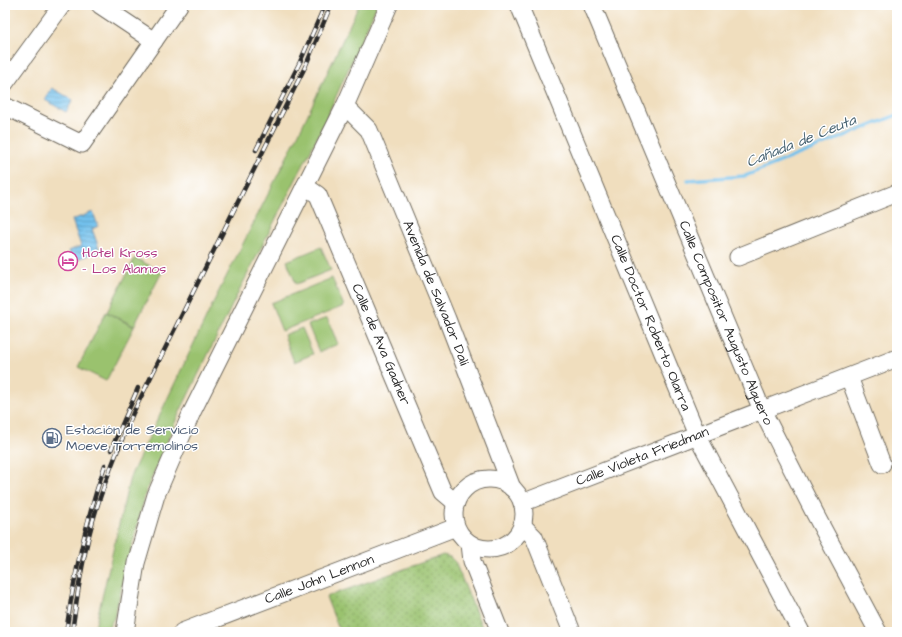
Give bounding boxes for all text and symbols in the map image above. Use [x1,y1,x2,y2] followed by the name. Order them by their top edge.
[743,109,860,173] water label: Cañada de Ceuta
[397,217,474,369] street label: Avenida de Salvador Dalí
[674,218,778,429] street label: Calle Compositor Augusto Alguero
[605,232,696,414] street label: Calle Doctor Roberto Olarra
[82,243,166,279] place label: Hotel Kross - Los Alamos
[57,250,79,272] hotel icon: Hotel Kross - Los Alamos
[346,281,416,409] street label: Calle de Ava Gadner
[66,420,199,456] place label: Estación de Servicio Moeve Torremolinos
[573,422,712,491] street label: Calle Violeta Friedman
[41,427,63,449] fuel station icon: Estación de Servicio Moeve Torremolinos
[262,549,377,609] street label: Calle John Lennon

